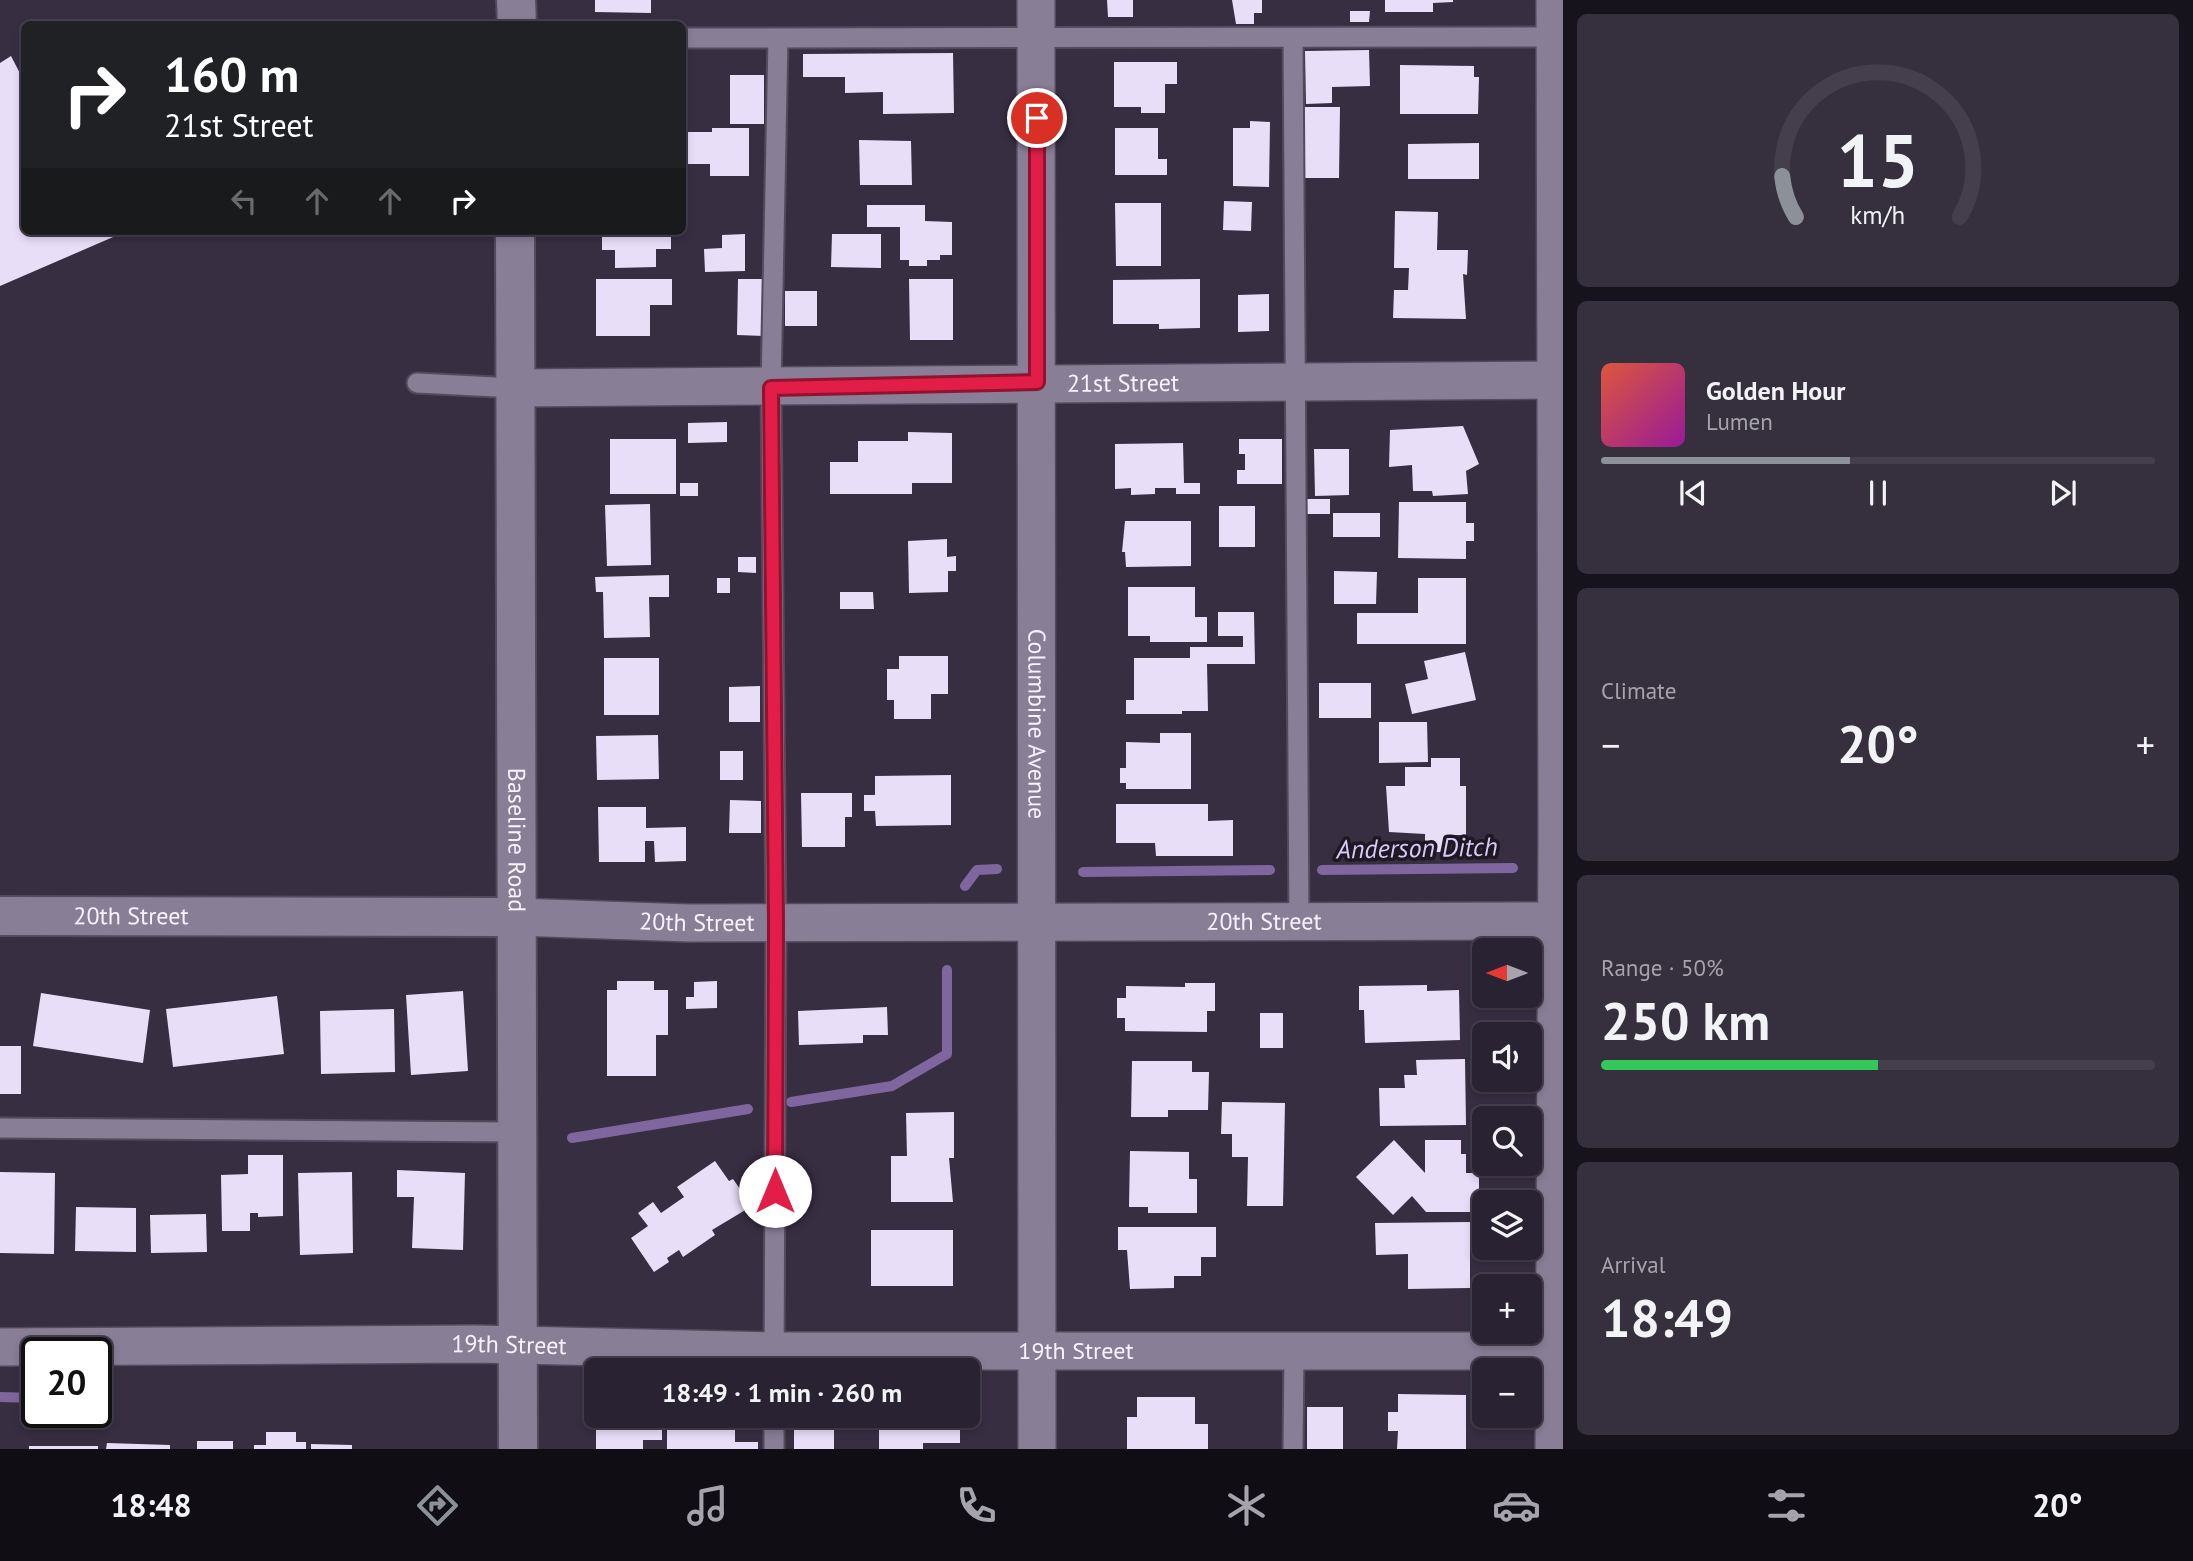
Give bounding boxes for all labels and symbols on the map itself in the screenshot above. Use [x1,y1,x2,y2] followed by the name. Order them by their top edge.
[1007,88,1067,148] pin
[1067,367,1179,399] street label: 21st Street
[1021,629,1053,819] street label: Columbine Avenue
[501,768,533,912] street label: Baseline Road
[1335,830,1498,865] water label: Anderson Ditch
[73,900,189,931] street label: 20th Street
[639,905,755,938] street label: 20th Street
[1206,906,1322,937] street label: 20th Street
[1472,938,1542,1008] north arrow
[738,1154,812,1228] position arrow
[451,1328,567,1361] street label: 19th Street
[1018,1335,1134,1366] street label: 19th Street
[21,1337,112,1428] speed limit sign: 20

